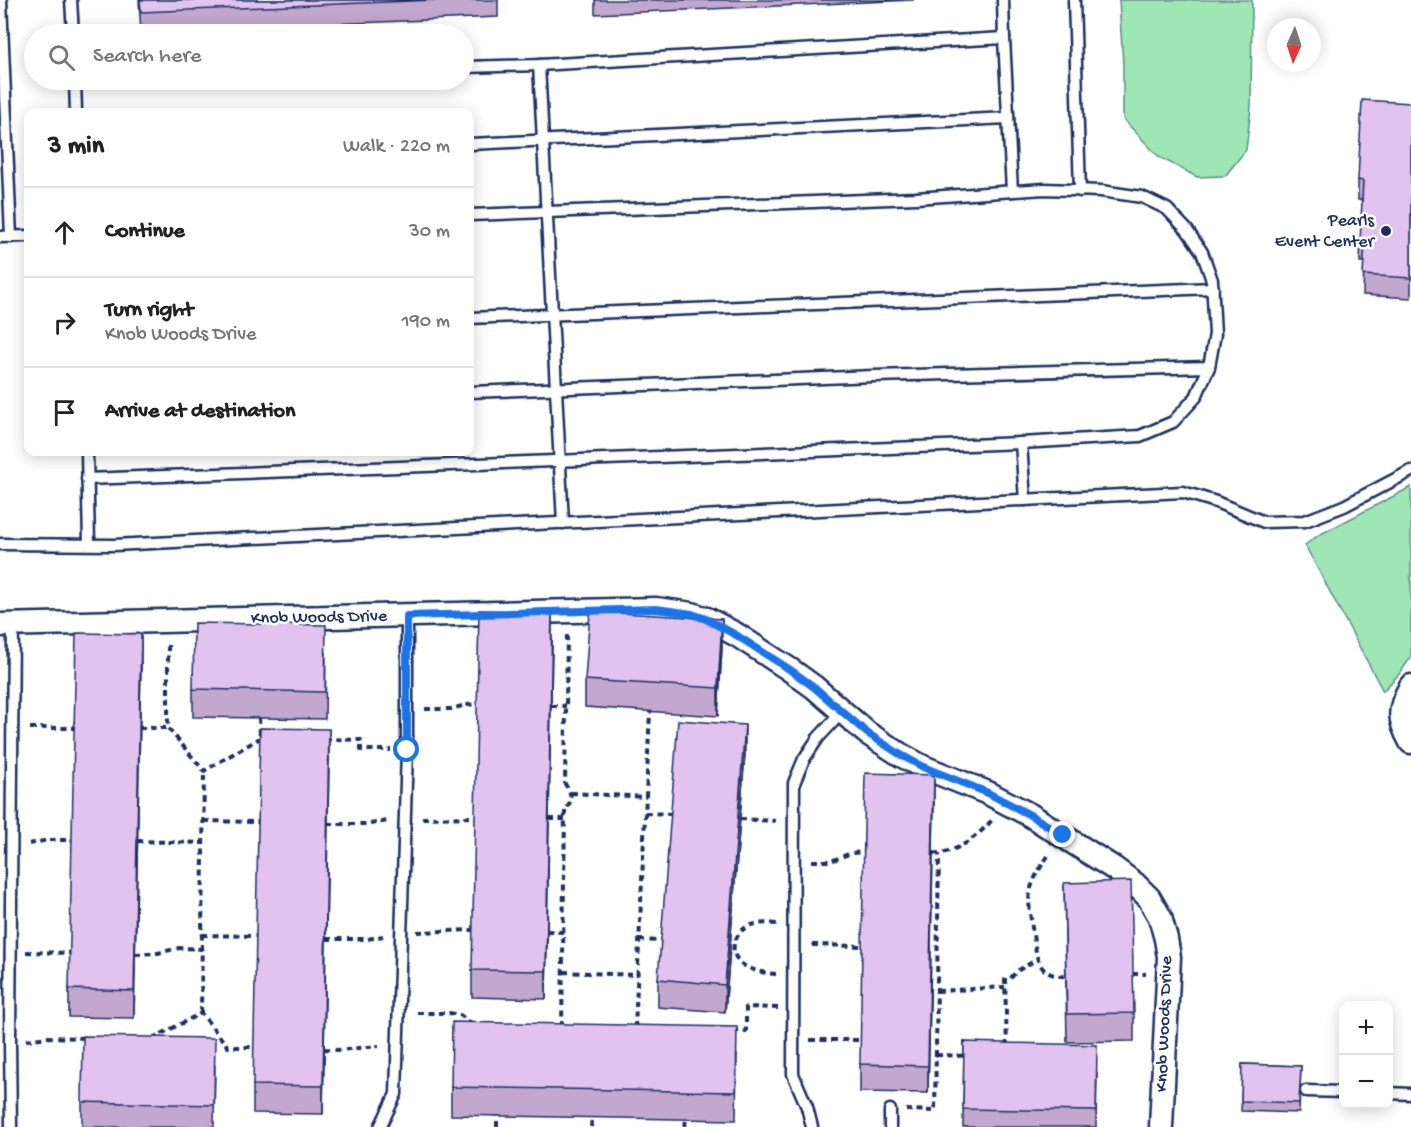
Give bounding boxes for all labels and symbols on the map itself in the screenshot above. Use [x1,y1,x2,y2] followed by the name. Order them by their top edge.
[1267,18,1321,72] north arrow
[1275,211,1376,253] place label: Pearls Event Center
[1379,224,1393,238] marker: Pearls Event Center
[251,606,388,630] street label: Knob Woods Drive
[393,736,419,762] route start
[1049,821,1075,847] route end
[1152,955,1178,1092] street label: Knob Woods Drive

